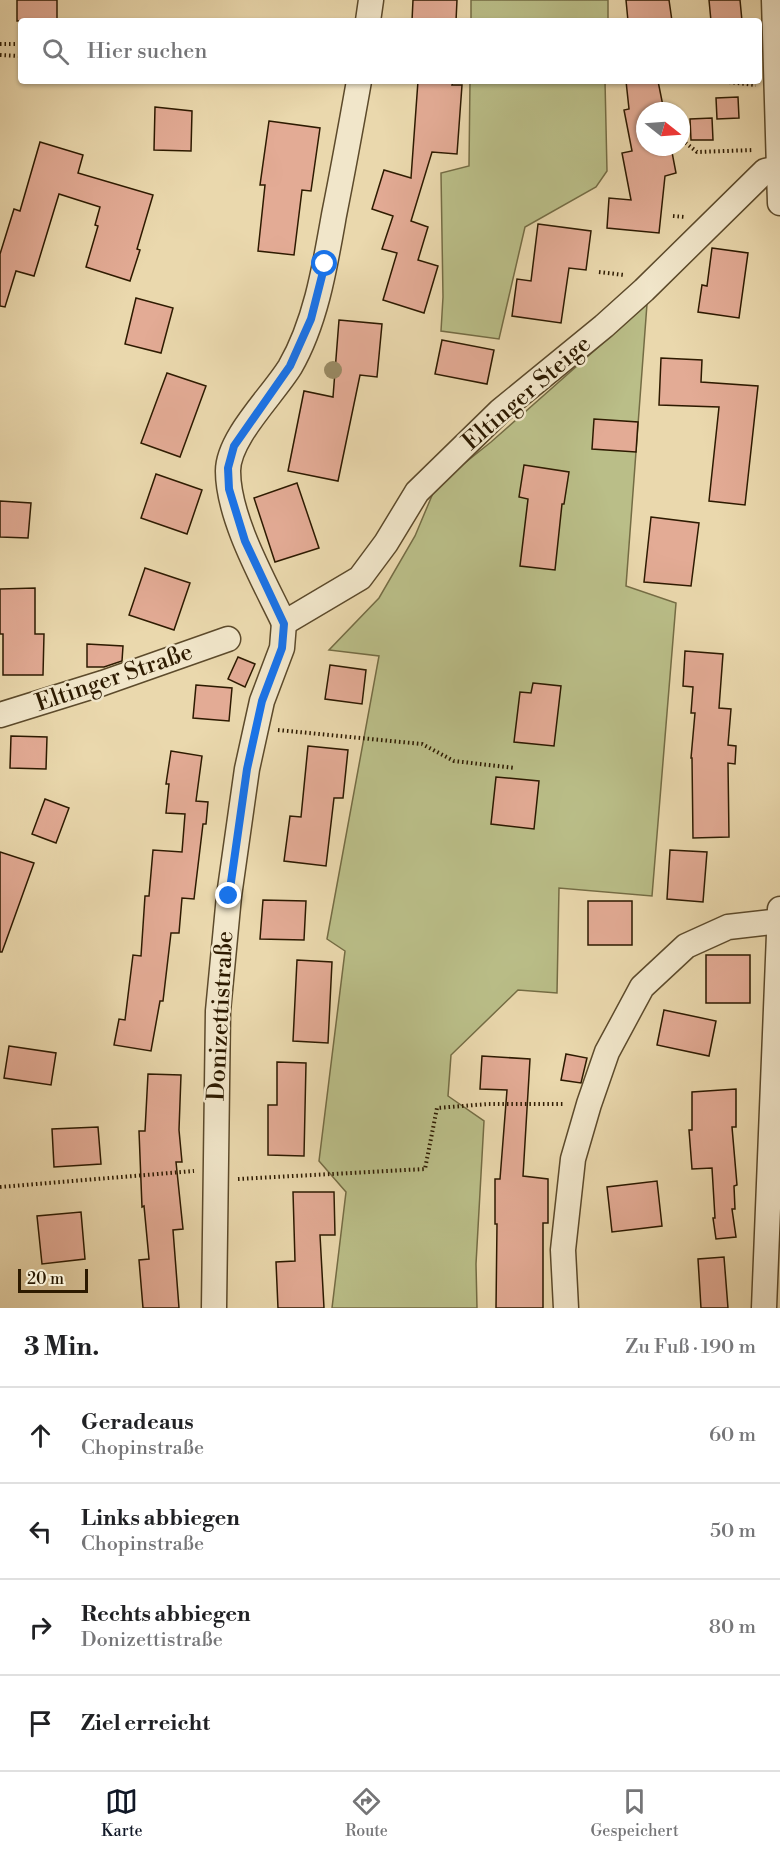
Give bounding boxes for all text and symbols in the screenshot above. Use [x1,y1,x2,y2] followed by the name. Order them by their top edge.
[18,18,762,84] search box
[39,35,72,68] icon: search
[87,38,207,65] text: Hier suchen
[636,102,690,156] north arrow
[311,250,337,276] route start
[457,329,597,457] street label: Eltinger Steige
[31,637,197,719] street label: Eltinger Straße
[215,882,241,908] route end
[202,930,240,1102] street label: Donizettistraße
[18,1266,88,1294] scale bar
[27,1269,64,1289] text: 20 m
[24,1331,99,1363] text: 3 Min.
[625,1335,756,1360] text: Zu Fuß · 190 m
[81,1409,194,1436] text: Geradeaus
[24,1419,57,1452] icon: ahead
[709,1423,756,1448] text: 60 m
[81,1436,204,1461] text: Chopinstraße
[81,1505,240,1532] text: Links abbiegen
[24,1515,57,1548] icon: left
[710,1519,756,1544] text: 50 m
[81,1532,204,1557] text: Chopinstraße
[81,1601,251,1628] text: Rechts abbiegen
[24,1611,57,1644] icon: right
[709,1615,756,1640] text: 80 m
[81,1628,223,1653] text: Donizettistraße
[24,1707,57,1740] icon: arrive
[81,1710,210,1737] text: Ziel erreicht
[101,1785,143,1841] tab: Karte
[345,1785,388,1841] tab: Route
[591,1785,679,1841] tab: Gespeichert

